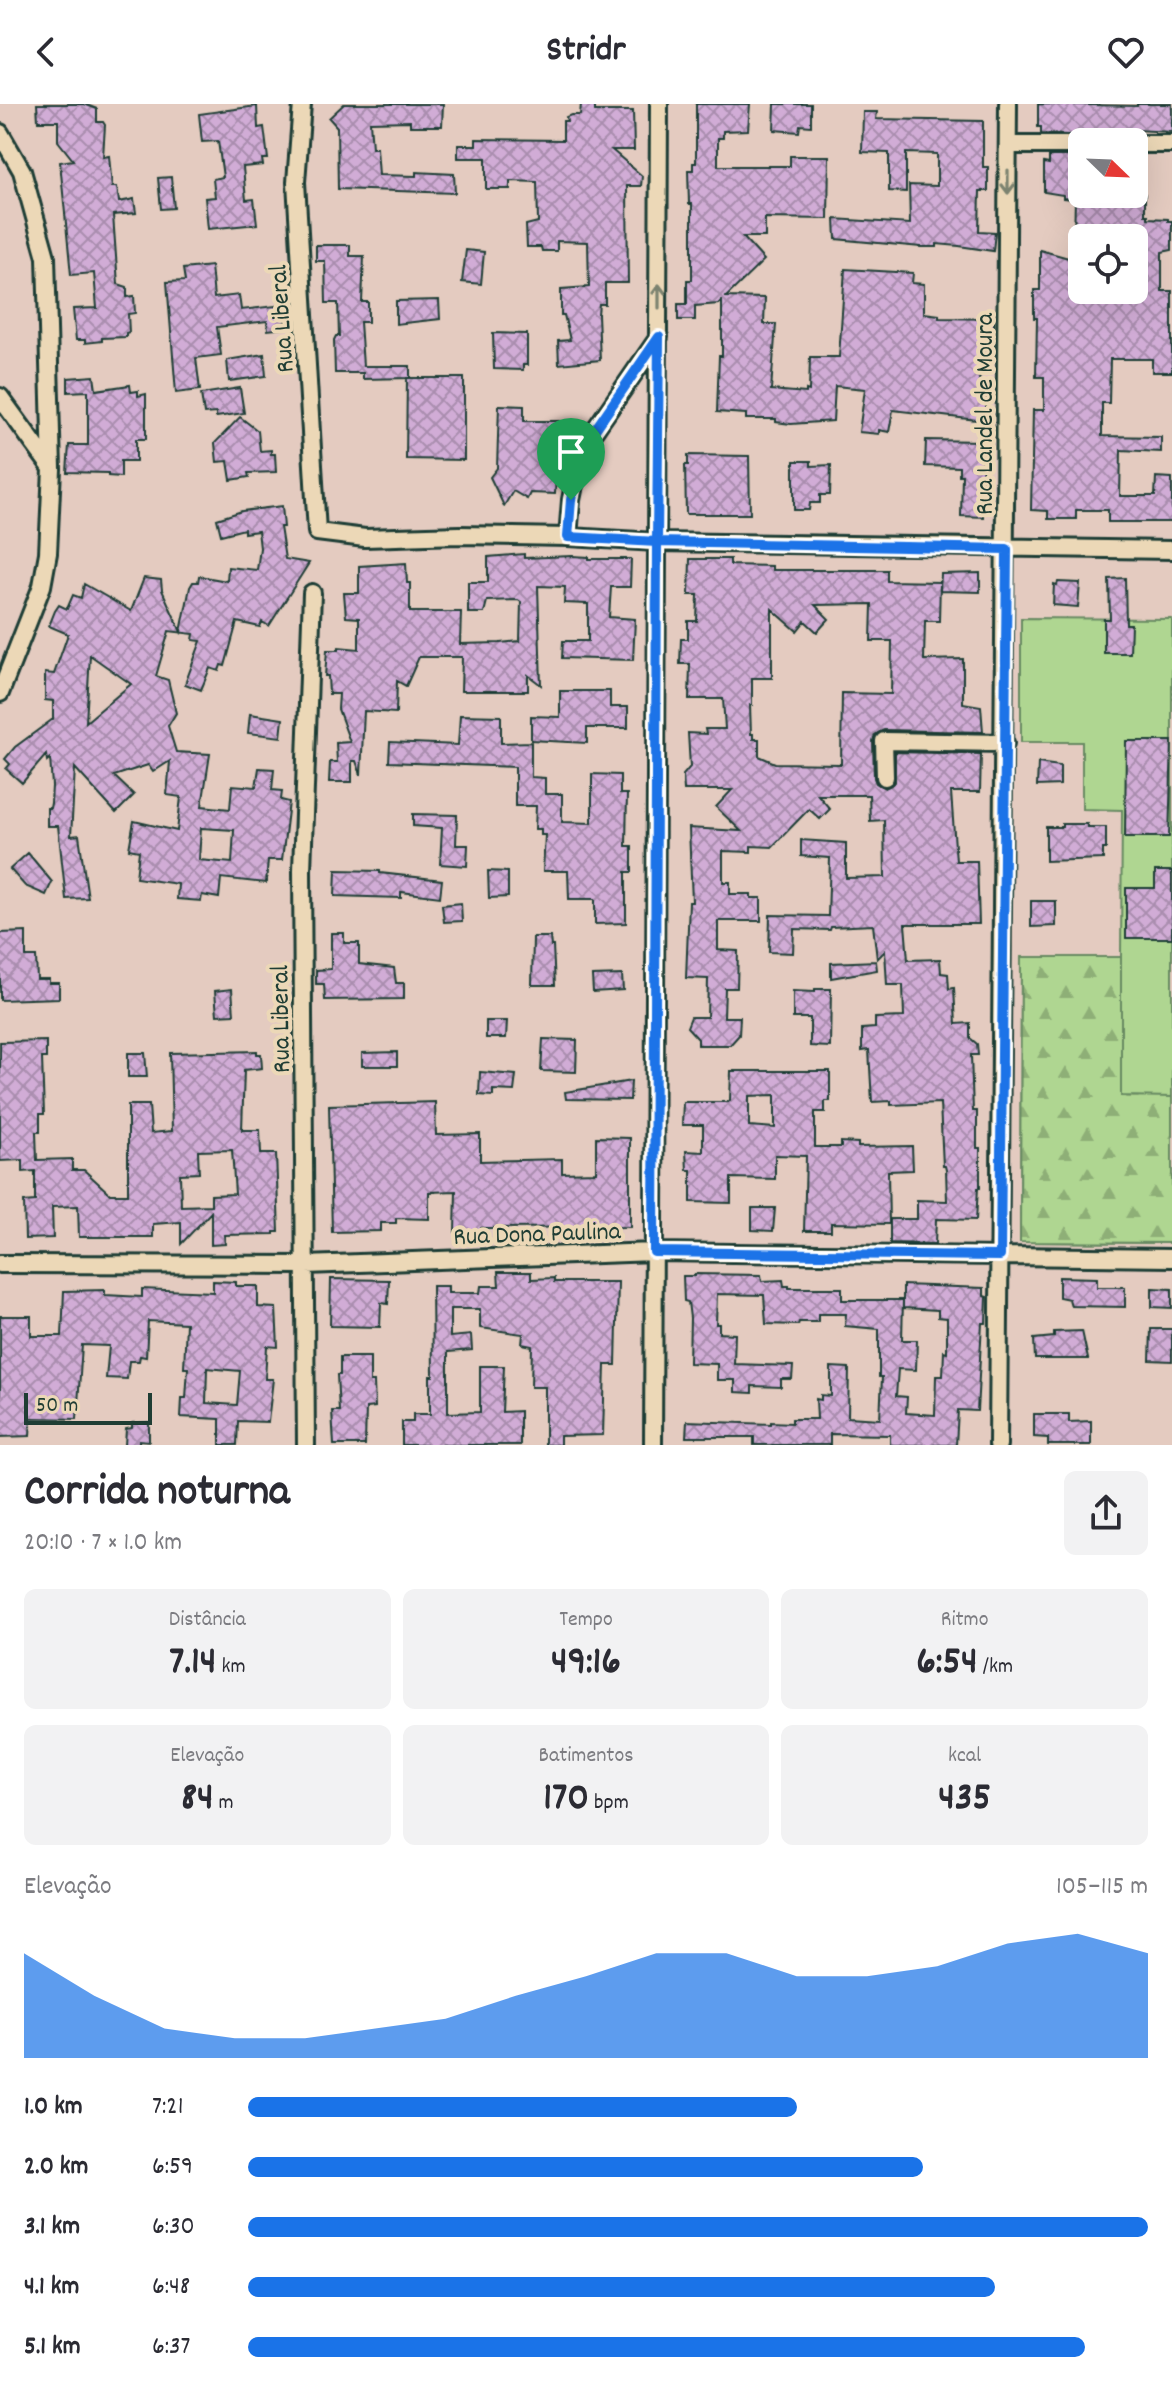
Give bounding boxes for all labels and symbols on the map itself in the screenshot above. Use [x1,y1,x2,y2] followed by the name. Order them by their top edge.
[1068,128,1148,208] north arrow
[1000,168,1016,195] one-way arrow
[261,264,306,374] street label: Rua Liberal
[651,283,667,310] one-way arrow
[968,312,1005,515] street label: Rua Landel de Moura
[537,418,605,500] pin
[263,965,302,1073] street label: Rua Liberal
[453,1214,622,1257] street label: Rua Dona Paulina
[24,1389,152,1425] scale bar

